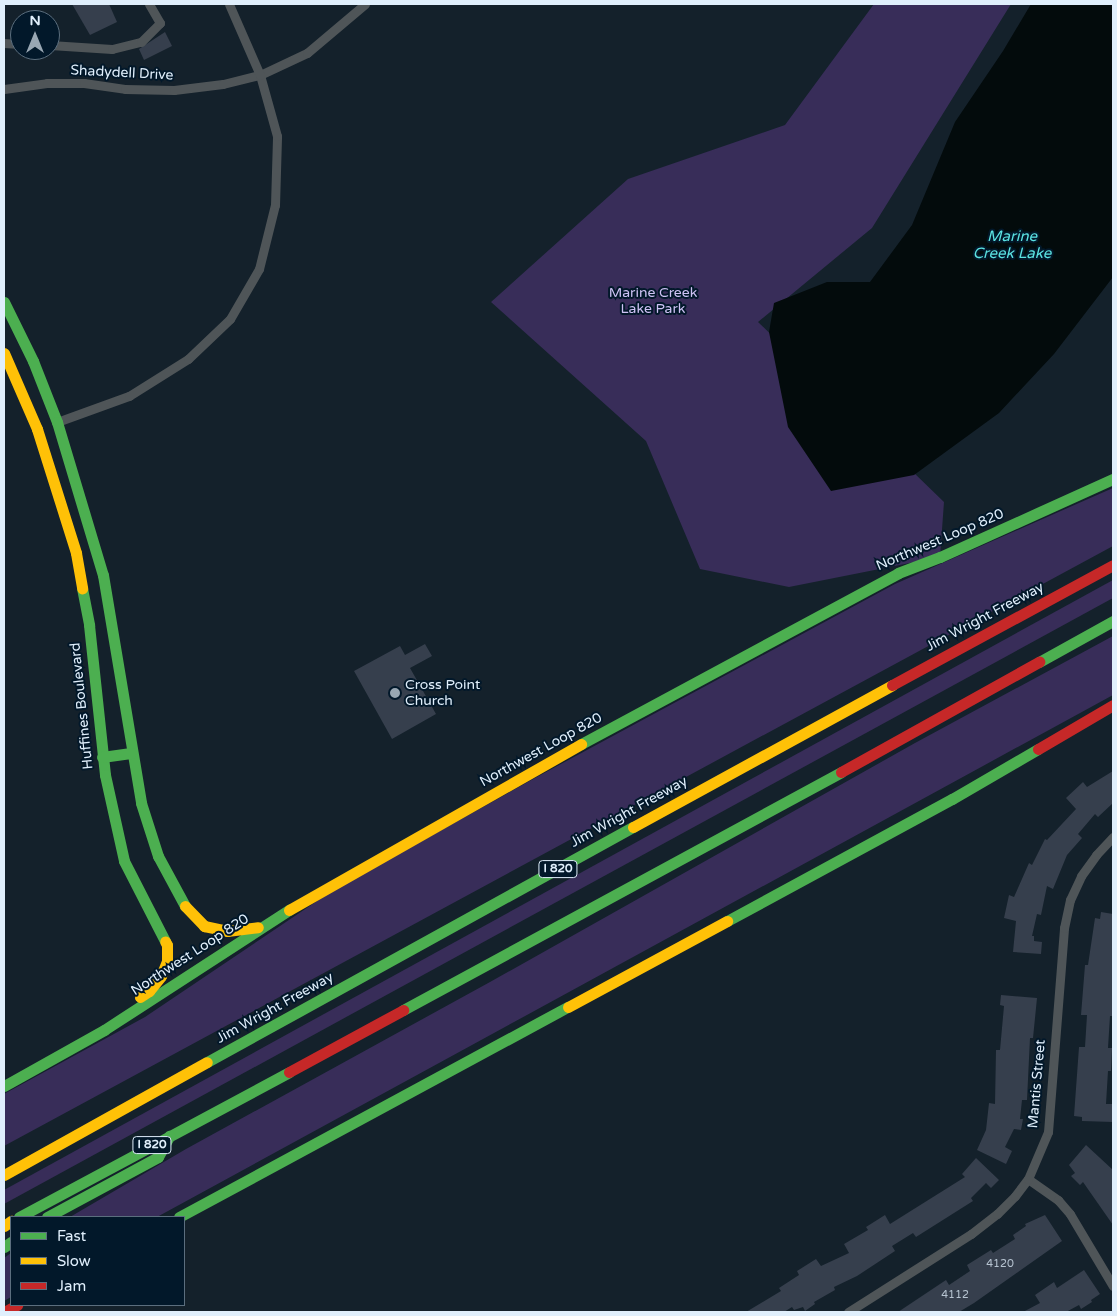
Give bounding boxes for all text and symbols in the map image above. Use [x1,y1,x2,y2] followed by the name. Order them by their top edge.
[10,10,60,60] north arrow
[29,12,41,29] text: N
[70,62,174,84] street label: Shadydell Drive
[973,227,1051,262] water label: Marine Creek Lake
[609,285,697,318] park label: Marine Creek Lake Park
[874,505,1006,575] street label: Northwest Loop 820
[923,579,1047,655] street label: Jim Wright Freeway
[67,642,97,770] street label: Huffines Boulevard
[405,677,480,710] place label: Cross Point Church
[389,687,401,699] marker: Cross Point Church
[477,709,605,791] street label: Northwest Loop 820
[568,773,690,851] street label: Jim Wright Freeway
[538,860,578,879] road number: I 820
[128,911,252,999] street label: Northwest Loop 820
[214,969,336,1047] street label: Jim Wright Freeway
[1025,1039,1049,1129] street label: Mantis Street
[132,1136,172,1154] road number: I 820
[10,1216,185,1306] legend
[57,1227,86,1245] text: Fast
[57,1252,91,1270] text: Slow
[986,1257,1014,1271] house number: 4120
[57,1277,86,1295] text: Jam
[941,1288,969,1302] house number: 4112

